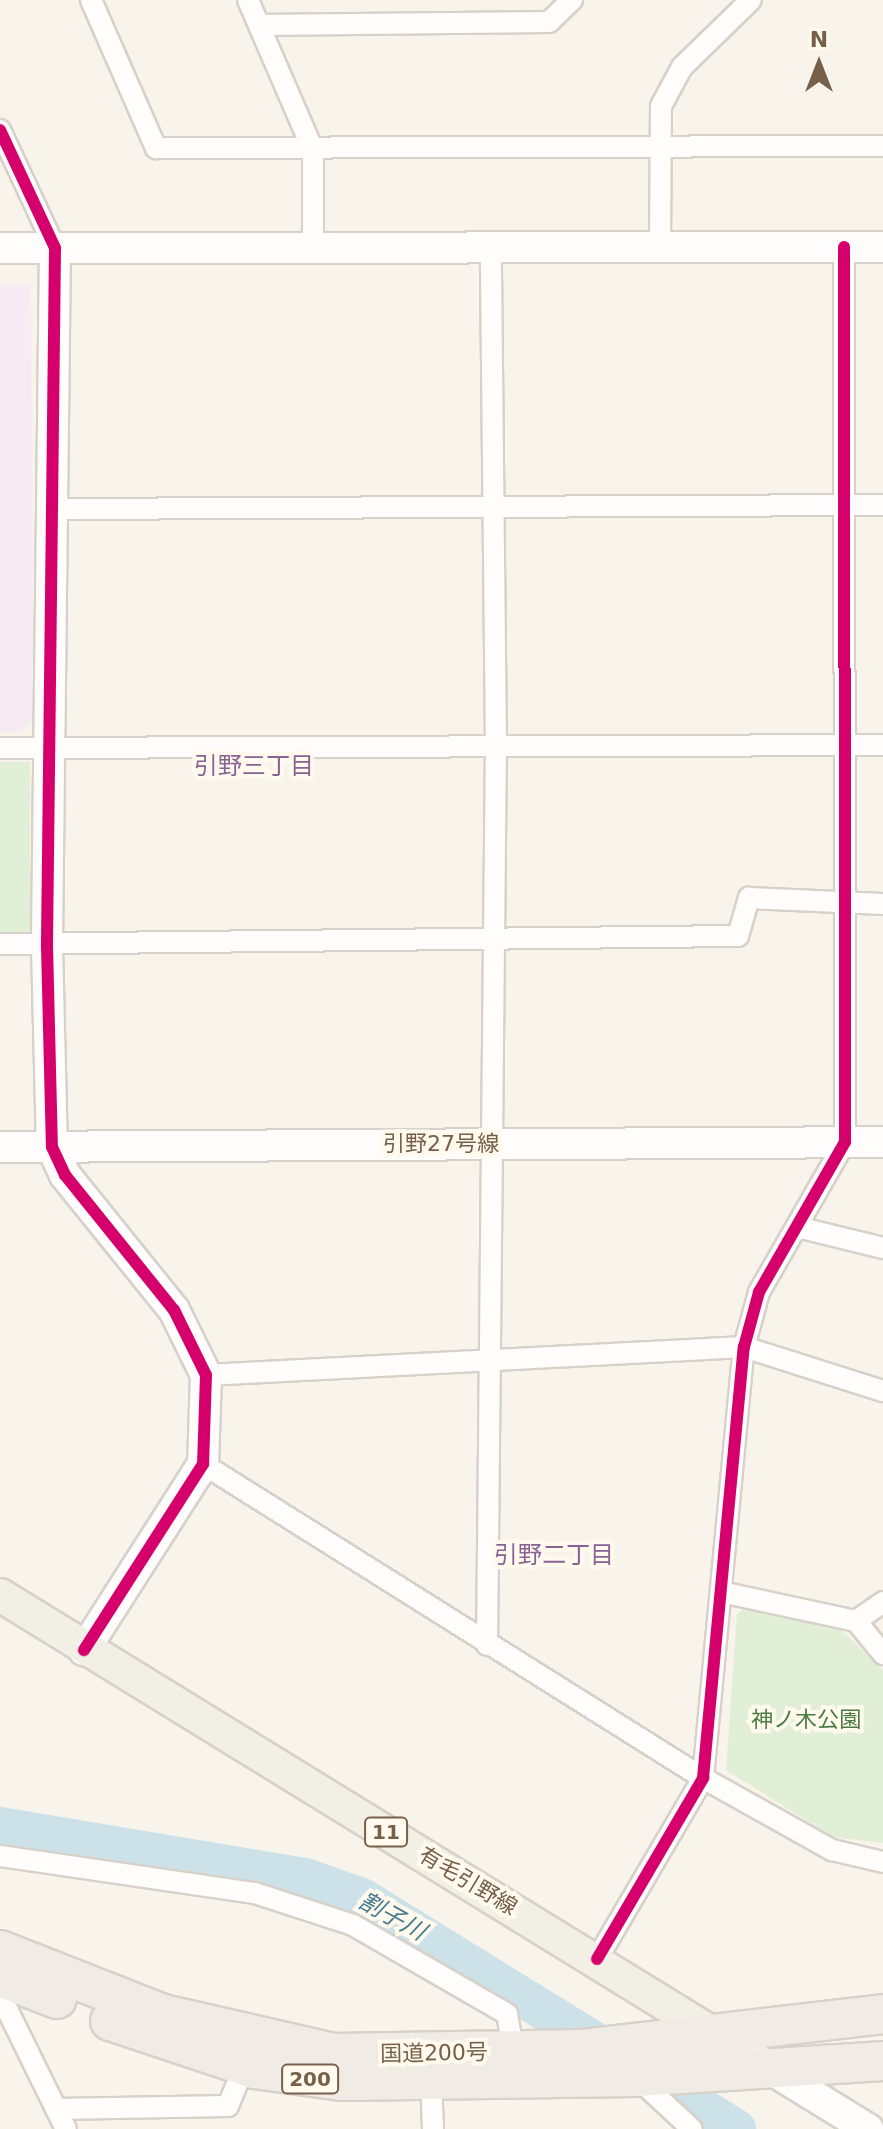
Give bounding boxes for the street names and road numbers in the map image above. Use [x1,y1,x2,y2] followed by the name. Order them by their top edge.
[383,1131,499,1157] street label: 引野27号線
[364,1816,408,1848] road number: 11
[414,1841,522,1921] street label: 有毛引野線
[380,2039,488,2067] street label: 国道200号
[280,2063,340,2095] road number: 200

